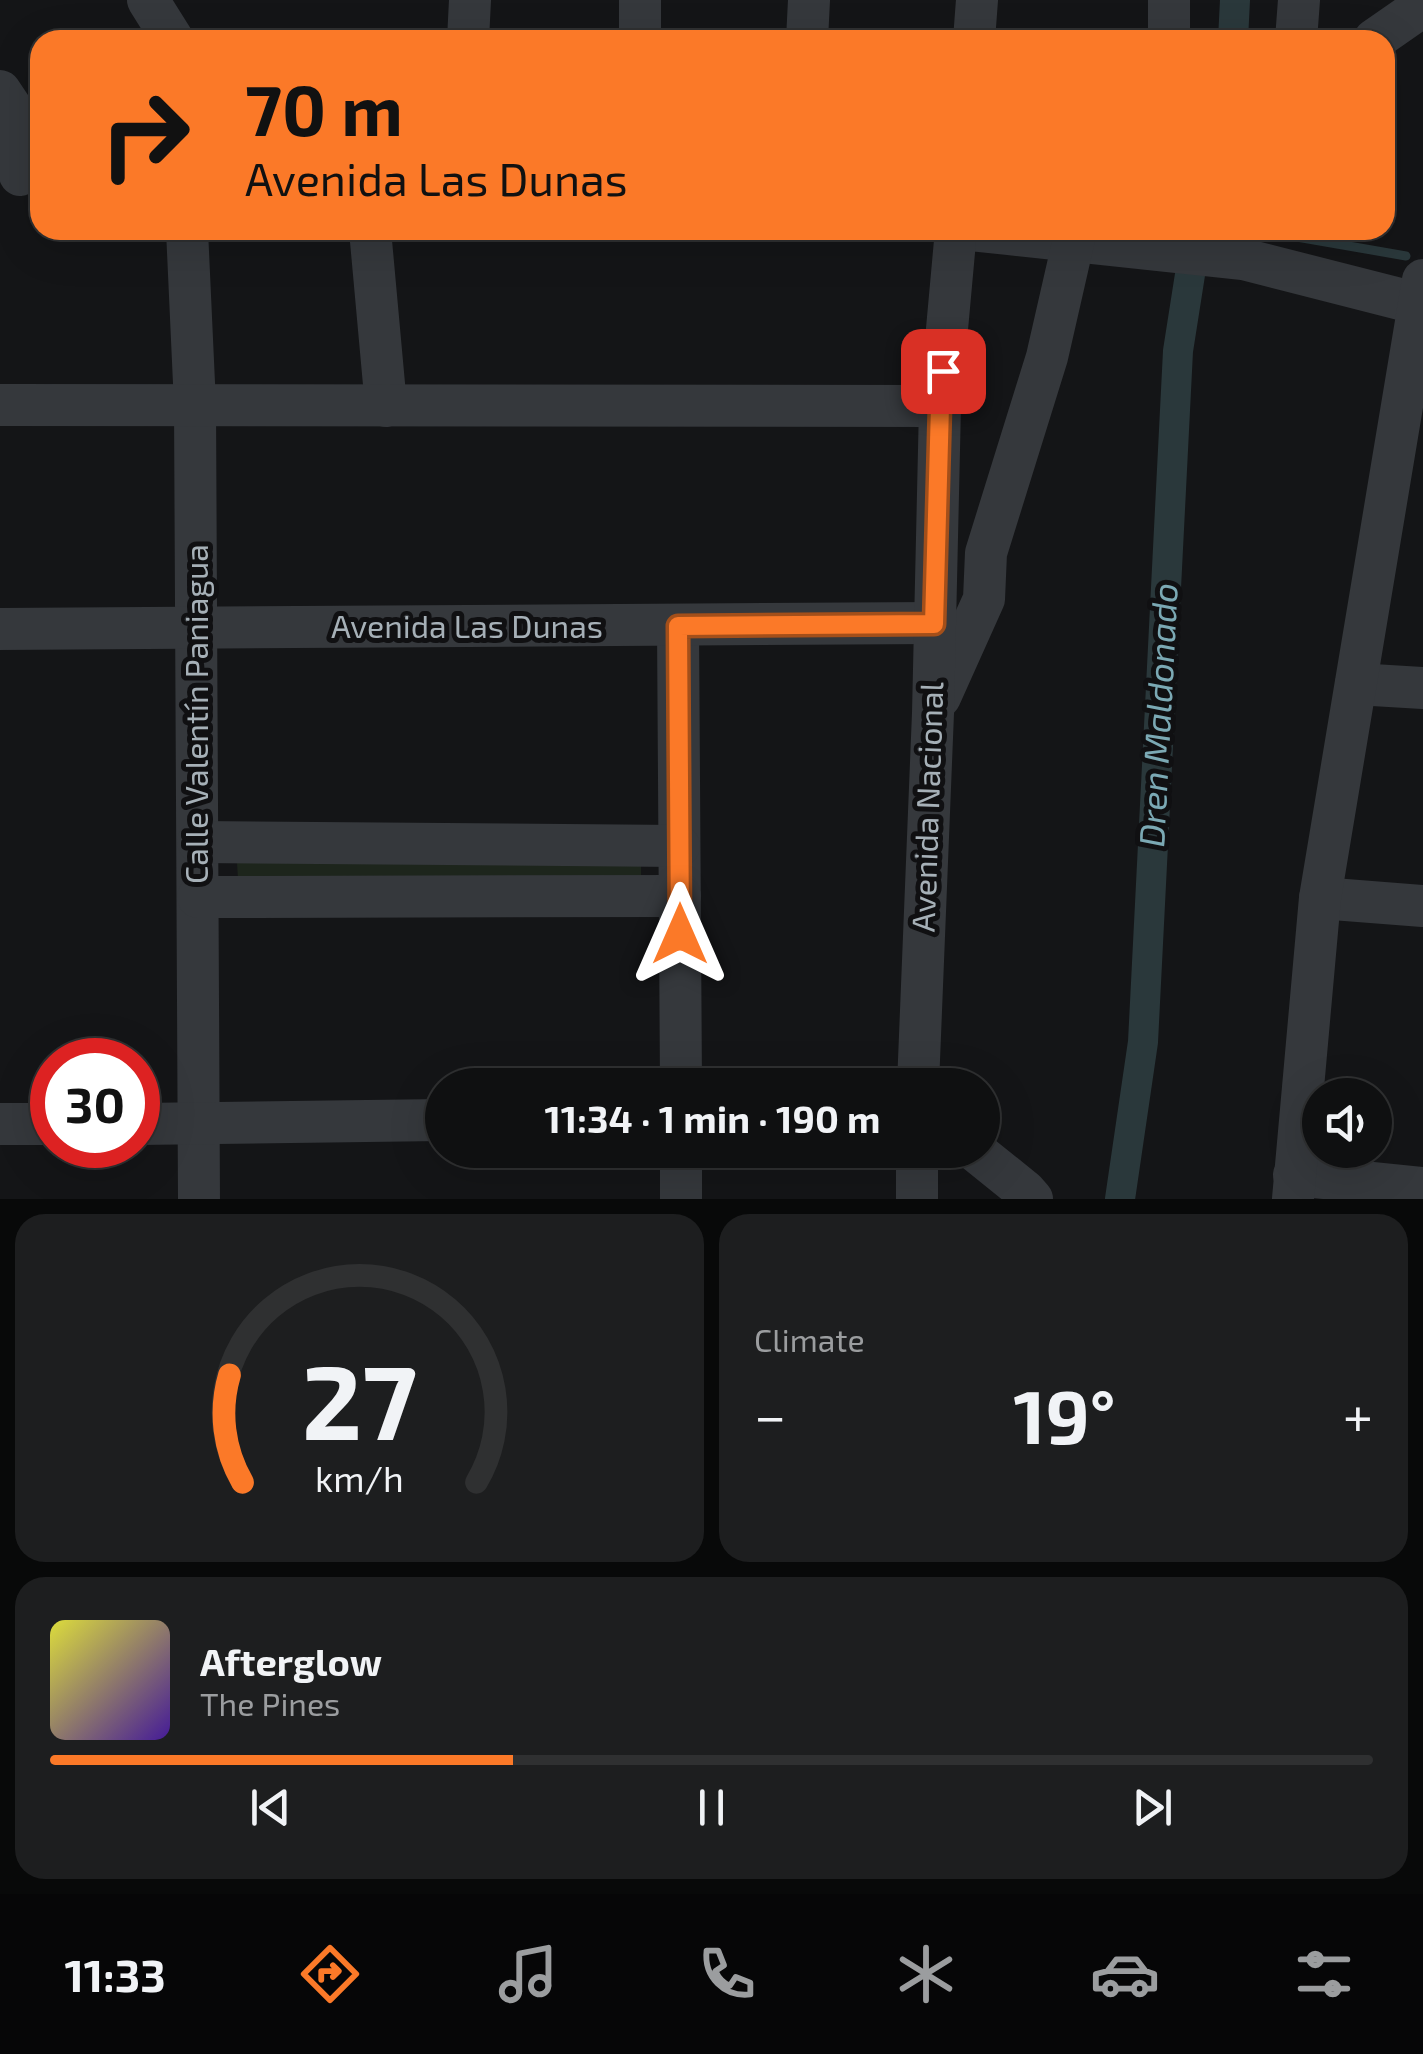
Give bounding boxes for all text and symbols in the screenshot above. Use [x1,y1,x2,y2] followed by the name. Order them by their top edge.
[245,66,403,150] text: 70 m
[80,70,210,200] icon: right
[245,151,628,205] text: Avenida Las Dunas
[901,329,986,414] pin
[916,344,971,399] icon: arrive
[176,544,214,884] street label: Calle Valentín Paniagua
[1129,582,1185,848] water label: Dren Maldonado
[331,606,603,644] street label: Avenida Las Dunas
[903,681,949,933] street label: Avenida Nacional
[628,882,732,986] position arrow
[30,1038,160,1168] speed limit sign: 30
[1302,1078,1392,1168] map controls
[1302,1078,1392,1168] button: sound
[544,1095,881,1141] text: 11:34 · 1 min · 190 m
[754,1320,865,1358] text: Climate
[302,1336,417,1461] text: 27
[1013,1369,1116,1459] text: 19°
[754,1381,786,1447] text: −
[1343,1381,1373,1447] text: +
[315,1456,404,1499] text: km/h
[200,1638,382,1684] text: Afterglow
[200,1684,340,1722] text: The Pines
[243,1780,298,1835] icon: previous
[684,1780,739,1835] icon: pause
[1125,1780,1180,1835] icon: next
[295,1939,365,2009] icon: directions
[493,1939,563,2009] icon: music
[692,1939,762,2009] icon: phone
[891,1939,961,2009] icon: climate
[1090,1939,1160,2009] icon: car
[1289,1939,1359,2009] icon: filters
[64,1947,166,2001] text: 11:33

